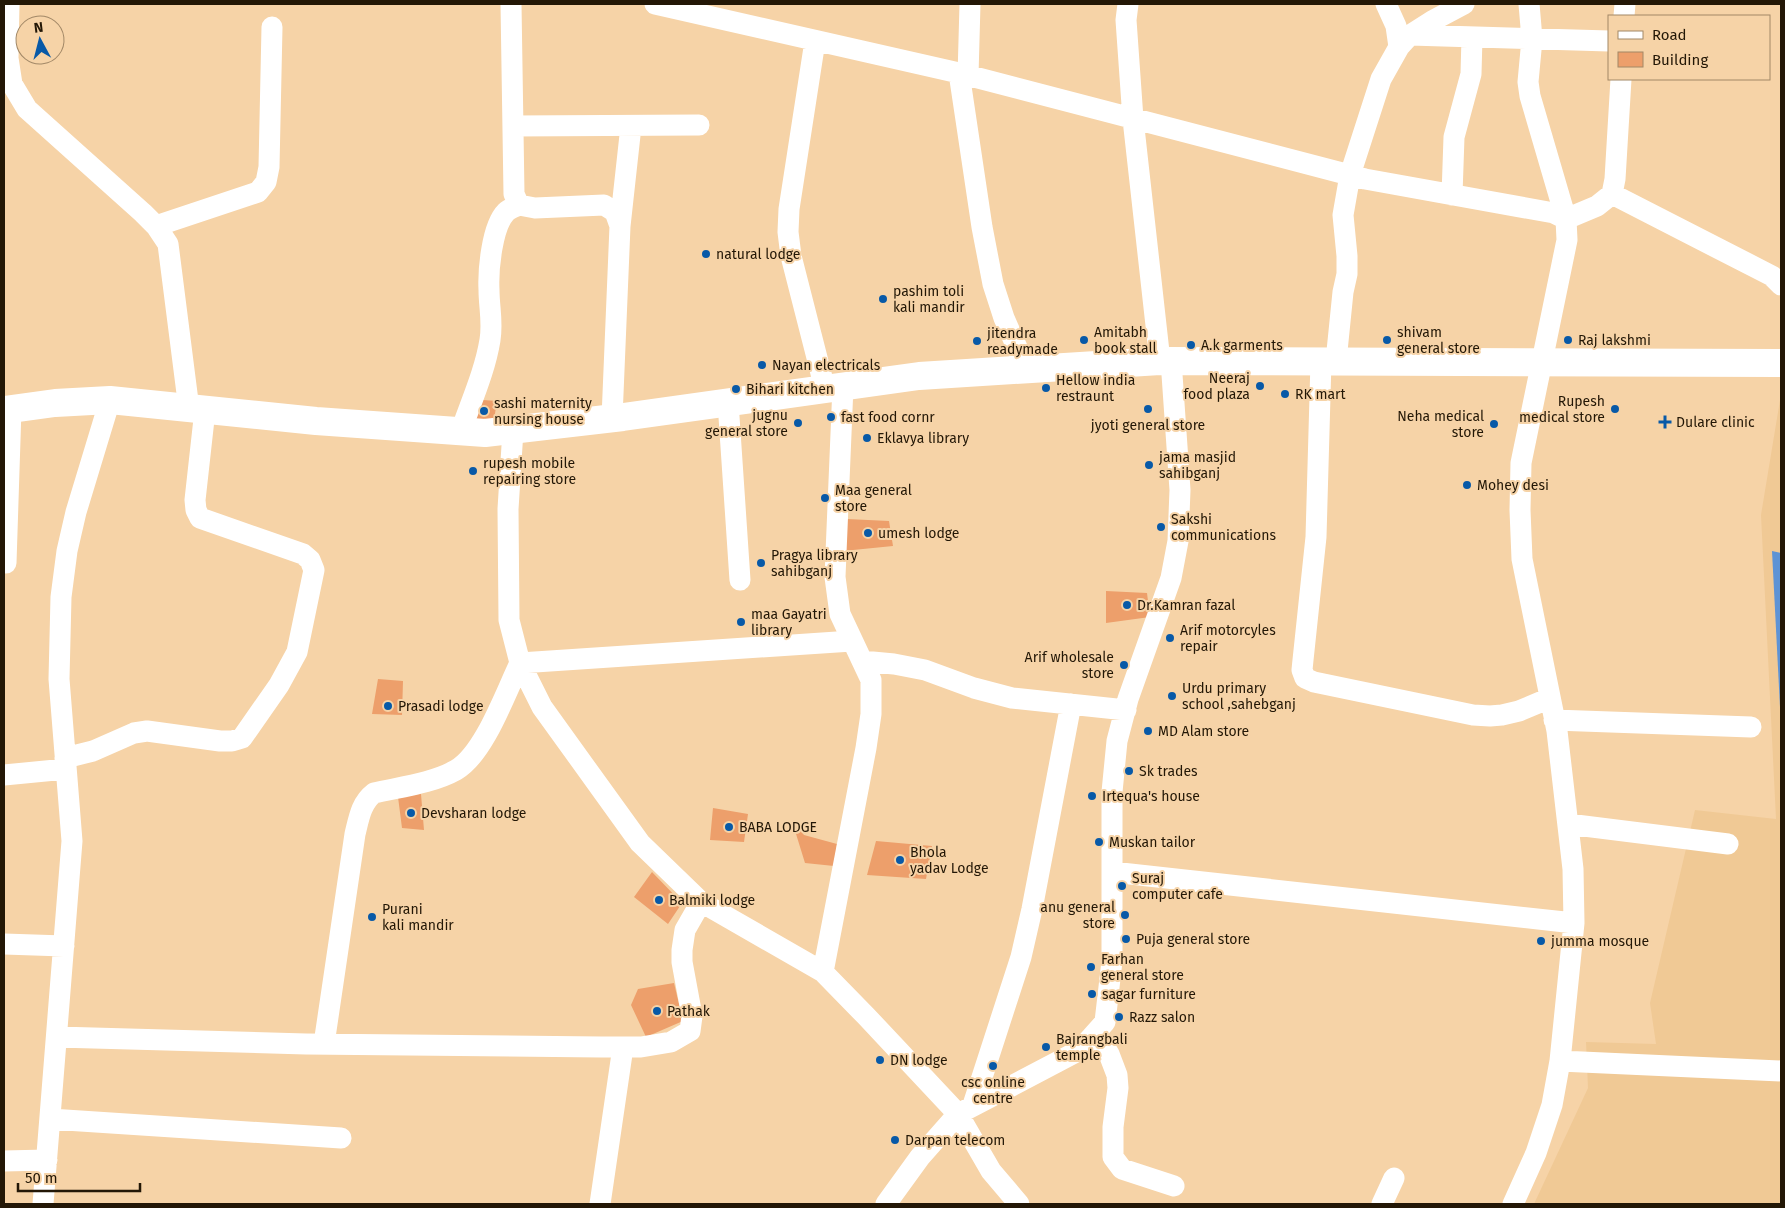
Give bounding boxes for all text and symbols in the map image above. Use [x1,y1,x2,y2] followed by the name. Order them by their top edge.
[15,15,65,65] north arrow
[1608,15,1770,80] legend
[33,19,44,37] text: N
[1652,26,1687,44] text: Road
[1652,51,1708,69] text: Building
[716,246,801,263] place label: natural lodge
[700,248,712,260] marker: natural lodge
[893,283,965,316] place label: pashim toli kali mandir
[877,293,889,305] marker: pashim toli kali mandir
[1094,324,1157,357] place label: Amitabh book stall
[1397,324,1480,357] place label: shivam general store
[986,325,1058,358] place label: jitendra readymade
[1578,332,1651,349] place label: Raj lakshmi
[1078,334,1090,346] marker: Amitabh book stall
[1381,334,1393,346] marker: shivam general store
[1562,334,1574,346] marker: Raj lakshmi
[971,335,983,347] marker: jitendra readymade
[1201,337,1283,354] place label: A.k garments
[1185,339,1197,351] marker: A.k garments
[772,357,881,374] place label: Nayan electricals
[756,359,768,371] marker: Nayan electricals
[1184,370,1250,403] place label: Neeraj food plaza
[1056,372,1135,405] place label: Hellow india restraunt
[1254,380,1266,392] marker: Neeraj food plaza
[746,381,834,398] place label: Bihari kitchen
[1040,382,1052,394] marker: Hellow india restraunt
[730,383,742,395] marker: Bihari kitchen
[1295,386,1346,403] place label: RK mart
[1279,388,1291,400] marker: RK mart
[1519,393,1605,426] place label: Rupesh medical store
[494,395,592,428] place label: sashi maternity nursing house
[1142,403,1154,415] marker: jyoti general store
[1609,403,1621,415] marker: Rupesh medical store
[478,405,490,417] marker: sashi maternity nursing house
[705,407,788,440] place label: jugnu general store
[1397,408,1484,441] place label: Neha medical store
[841,409,935,426] place label: fast food cornr
[825,411,837,423] marker: fast food cornr
[1676,414,1755,431] place label: Dulare clinic
[1658,415,1672,429] marker: Dulare clinic
[792,417,804,429] marker: jugnu general store
[1090,417,1205,434] place label: jyoti general store
[1488,418,1500,430] marker: Neha medical store
[877,430,969,447] place label: Eklavya library
[861,432,873,444] marker: Eklavya library
[1158,449,1236,482] place label: jama masjid sahibganj
[483,455,576,488] place label: rupesh mobile repairing store
[1143,459,1155,471] marker: jama masjid sahibganj
[467,465,479,477] marker: rupesh mobile repairing store
[1477,477,1549,494] place label: Mohey desi
[1461,479,1473,491] marker: Mohey desi
[835,482,912,515] place label: Maa general store
[819,492,831,504] marker: Maa general store
[1171,511,1276,544] place label: Sakshi communications
[1155,521,1167,533] marker: Sakshi communications
[878,525,960,542] place label: umesh lodge
[862,527,874,539] marker: umesh lodge
[771,547,858,580] place label: Pragya library sahibganj
[755,557,767,569] marker: Pragya library sahibganj
[1137,597,1235,614] place label: Dr.Kamran fazal
[1121,599,1133,611] marker: Dr.Kamran fazal
[751,606,827,639] place label: maa Gayatri library
[735,616,747,628] marker: maa Gayatri library
[1180,622,1276,655] place label: Arif motorcyles repair
[1164,632,1176,644] marker: Arif motorcyles repair
[1025,649,1114,682] place label: Arif wholesale store
[1118,659,1130,671] marker: Arif wholesale store
[1182,680,1296,713] place label: Urdu primary school ,sahebganj
[1166,690,1178,702] marker: Urdu primary school ,sahebganj
[398,698,484,715] place label: Prasadi lodge
[382,700,394,712] marker: Prasadi lodge
[1158,723,1249,740] place label: MD Alam store
[1142,725,1154,737] marker: MD Alam store
[1139,763,1198,780] place label: Sk trades
[1123,765,1135,777] marker: Sk trades
[1102,788,1200,805] place label: Irtequa's house
[1086,790,1098,802] marker: Irtequa's house
[421,805,526,822] place label: Devsharan lodge
[405,807,417,819] marker: Devsharan lodge
[739,819,817,836] place label: BABA LODGE
[723,821,735,833] marker: BABA LODGE
[1109,834,1196,851] place label: Muskan tailor
[1093,836,1105,848] marker: Muskan tailor
[910,844,989,877] place label: Bhola yadav Lodge
[894,854,906,866] marker: Bhola yadav Lodge
[1132,870,1223,903] place label: Suraj computer cafe
[1116,880,1128,892] marker: Suraj computer cafe
[669,892,755,909] place label: Balmiki lodge
[653,894,665,906] marker: Balmiki lodge
[1040,899,1115,932] place label: anu general store
[382,901,454,934] place label: Purani kali mandir
[1119,909,1131,921] marker: anu general store
[366,911,378,923] marker: Purani kali mandir
[1136,931,1250,948] place label: Puja general store
[1120,933,1132,945] marker: Puja general store
[1550,933,1649,950] place label: jumma mosque
[1535,935,1547,947] marker: jumma mosque
[1101,951,1184,984] place label: Farhan general store
[1085,961,1097,973] marker: Farhan general store
[1102,986,1196,1003] place label: sagar furniture
[1086,988,1098,1000] marker: sagar furniture
[667,1003,711,1020] place label: Pathak
[651,1005,663,1017] marker: Pathak
[1129,1009,1195,1026] place label: Razz salon
[1113,1011,1125,1023] marker: Razz salon
[1056,1031,1128,1064] place label: Bajrangbali temple
[1040,1041,1052,1053] marker: Bajrangbali temple
[890,1052,948,1069] place label: DN lodge
[874,1054,886,1066] marker: DN lodge
[987,1060,999,1072] marker: csc online centre
[961,1074,1025,1107] place label: csc online centre
[905,1132,1005,1149] place label: Darpan telecom
[889,1134,901,1146] marker: Darpan telecom
[18,1160,140,1192] scale bar
[25,1169,58,1187] text: 50 m

